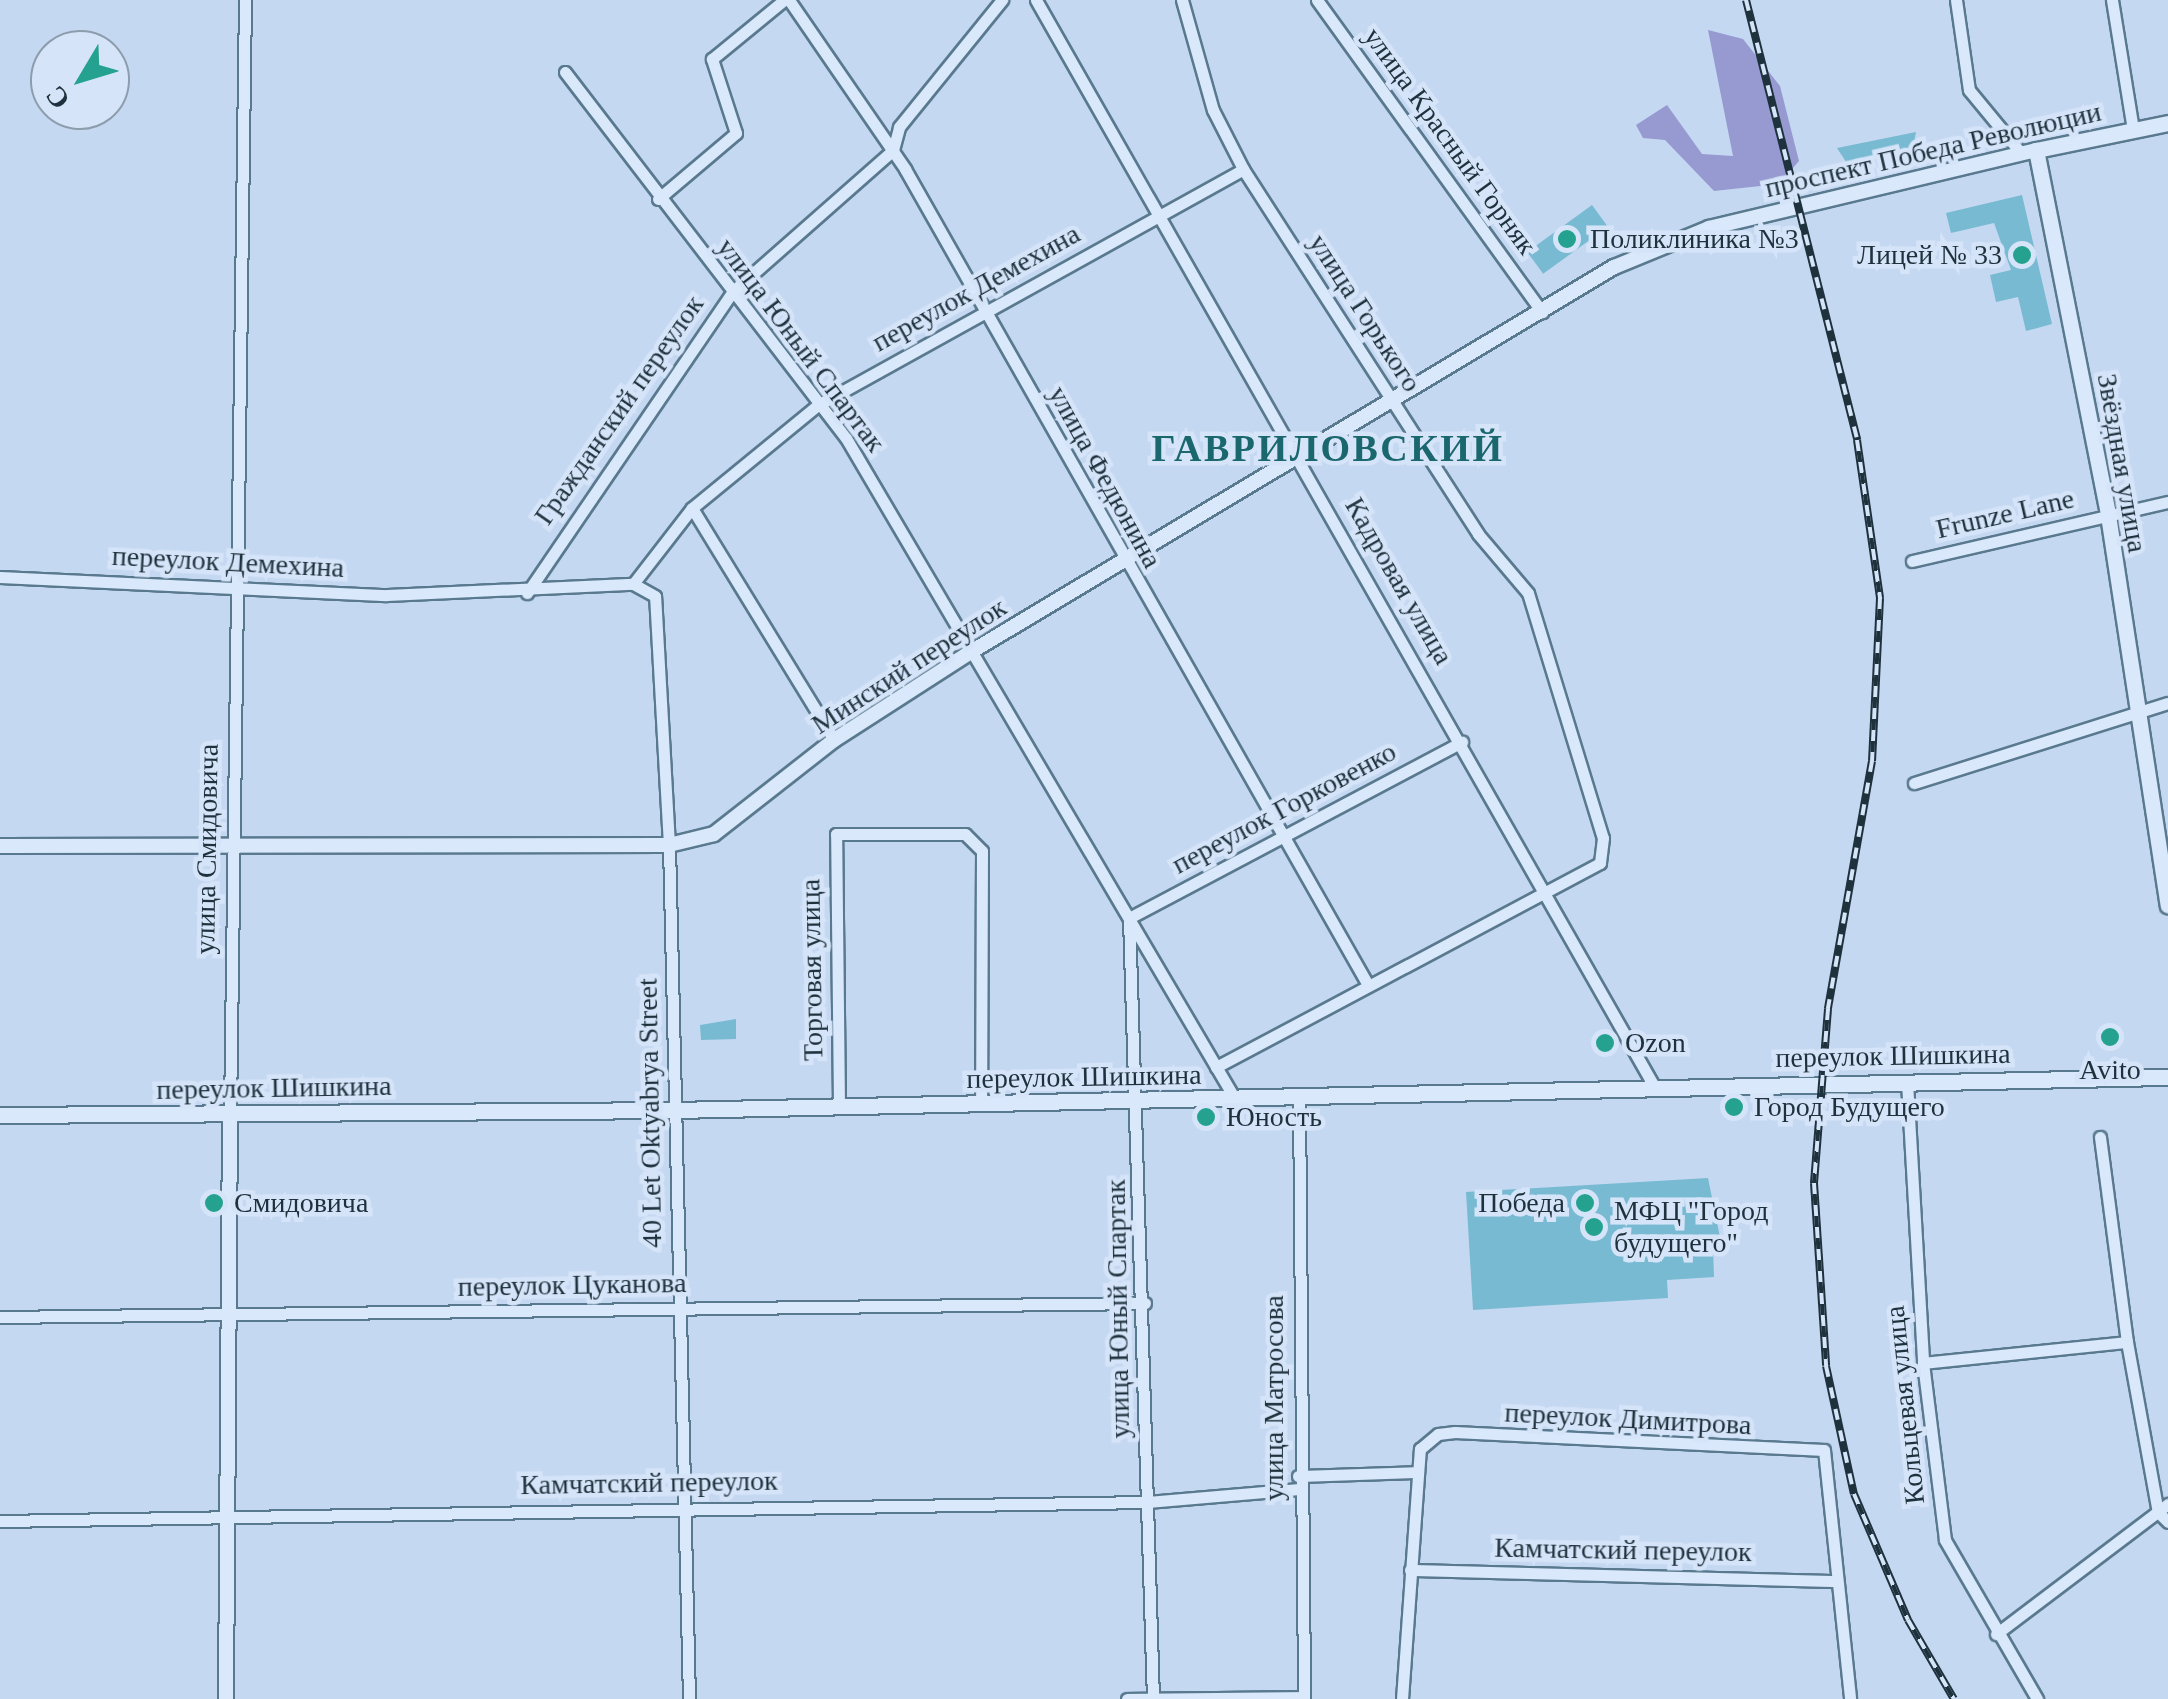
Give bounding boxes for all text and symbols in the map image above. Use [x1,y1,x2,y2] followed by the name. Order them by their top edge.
[1356,21,1544,261] street label: улица Красный Горняк
[30,30,130,130] north arrow
[39,80,76,115] text: С
[1762,95,2104,205] street label: проспект Победа Революции
[866,217,1086,359] street label: переулок Демехина
[1590,222,1799,256] place label: Поликлиника №3
[1554,226,1580,252] marker: Поликлиника №3
[1301,228,1429,398] street label: улица Горького
[710,231,892,459] street label: улица Юный Спартак
[1857,238,2002,272] place label: Лицей № 33
[2011,244,2033,266] marker: Лицей № 33
[527,289,711,531] street label: Гражданский переулок
[2090,371,2154,555] street label: Звёздная улица
[1041,380,1169,574] street label: улица Федюнина
[1152,426,1504,472] district label: ГАВРИЛОВСКИЙ
[1933,482,2077,546] street label: Frunze Lane
[1338,492,1460,670] street label: Кадровая улица
[111,539,345,585] street label: переулок Демехина
[805,591,1013,741] street label: Минский переулок
[1166,735,1402,881] street label: переулок Горковенко
[188,743,226,955] street label: улица Смидовича
[794,879,830,1061] street label: Торговая улица
[631,978,669,1248] street label: 40 Let Oktyabrya Street
[1625,1026,1686,1060] place label: Ozon
[2099,1026,2121,1048] marker: Avito
[1594,1032,1616,1054] marker: Ozon
[1775,1037,2011,1075] street label: переулок Шишкина
[2079,1053,2141,1087] place label: Avito
[966,1058,1202,1096] street label: переулок Шишкина
[156,1069,392,1107] street label: переулок Шишкина
[1754,1090,1945,1124] place label: Город Будущего
[1723,1096,1745,1118] marker: Город Будущего
[1226,1100,1322,1134] place label: Юность
[1195,1106,1217,1128] marker: Юность
[1099,1179,1137,1439] street label: улица Юный Спартак
[234,1186,368,1220] place label: Смидовича
[1478,1186,1565,1220] place label: Победа
[203,1192,225,1214] marker: Смидовича
[1574,1192,1596,1214] marker: Победа
[1614,1194,1768,1260] place label: МФЦ "Город будущего"
[1583,1216,1605,1238] marker: МФЦ "Город будущего"
[457,1266,687,1304] street label: переулок Цуканова
[1257,1295,1291,1501] street label: улица Матросова
[1878,1304,1932,1506] street label: Кольцевая улица
[1504,1396,1752,1442] street label: переулок Димитрова
[520,1464,778,1502] street label: Камчатский переулок
[1494,1531,1752,1569] street label: Камчатский переулок

